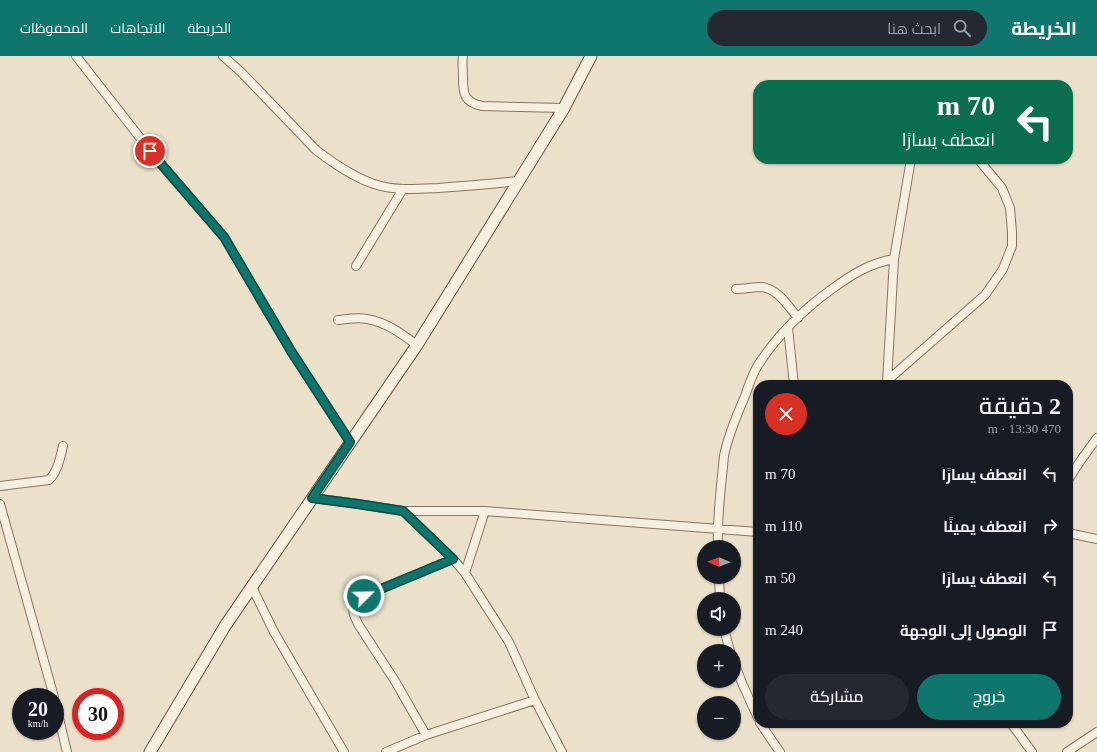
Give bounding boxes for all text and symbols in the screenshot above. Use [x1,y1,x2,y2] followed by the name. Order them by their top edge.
[707,10,987,46] search box
[951,17,973,39] icon: search
[1011,18,1077,39] text: الخريطة
[20,21,88,36] text: المحفوظات
[110,21,166,36] text: الاتجاهات
[188,21,231,36] text: الخريطة
[887,21,941,37] text: ابحث هنا
[937,90,995,121] text: 70 m
[1009,96,1061,148] icon: left
[902,130,995,150] text: انعطف يسارًا
[133,134,167,168] pin
[139,140,161,162] icon: arrive
[765,393,807,435] button: close
[979,393,1061,419] text: 2 دقيقة
[988,421,1061,436] text: 470 m · 13:30
[1039,463,1061,485] icon: left
[765,466,795,482] text: 70 m
[941,467,1027,483] text: انعطف يسارًا
[1039,515,1061,537] icon: right
[765,518,802,534] text: 110 m
[943,519,1027,535] text: انعطف يمينًا
[697,540,741,584] north arrow
[697,540,741,740] map controls
[1039,567,1061,589] icon: left
[765,570,795,586] text: 50 m
[941,571,1027,587] text: انعطف يسارًا
[343,575,385,617] position arrow
[697,592,741,636] button: sound
[1039,619,1061,641] icon: arrive
[765,622,803,638] text: 240 m
[900,623,1027,639] text: الوصول إلى الوجهة
[697,644,741,688] button: +
[765,674,909,720] button: مشاركة
[917,674,1061,720] button: خروج
[72,688,124,740] speed limit sign: 30
[697,696,741,740] button: −
[28,698,48,720] text: 20
[28,718,48,729] text: km/h

